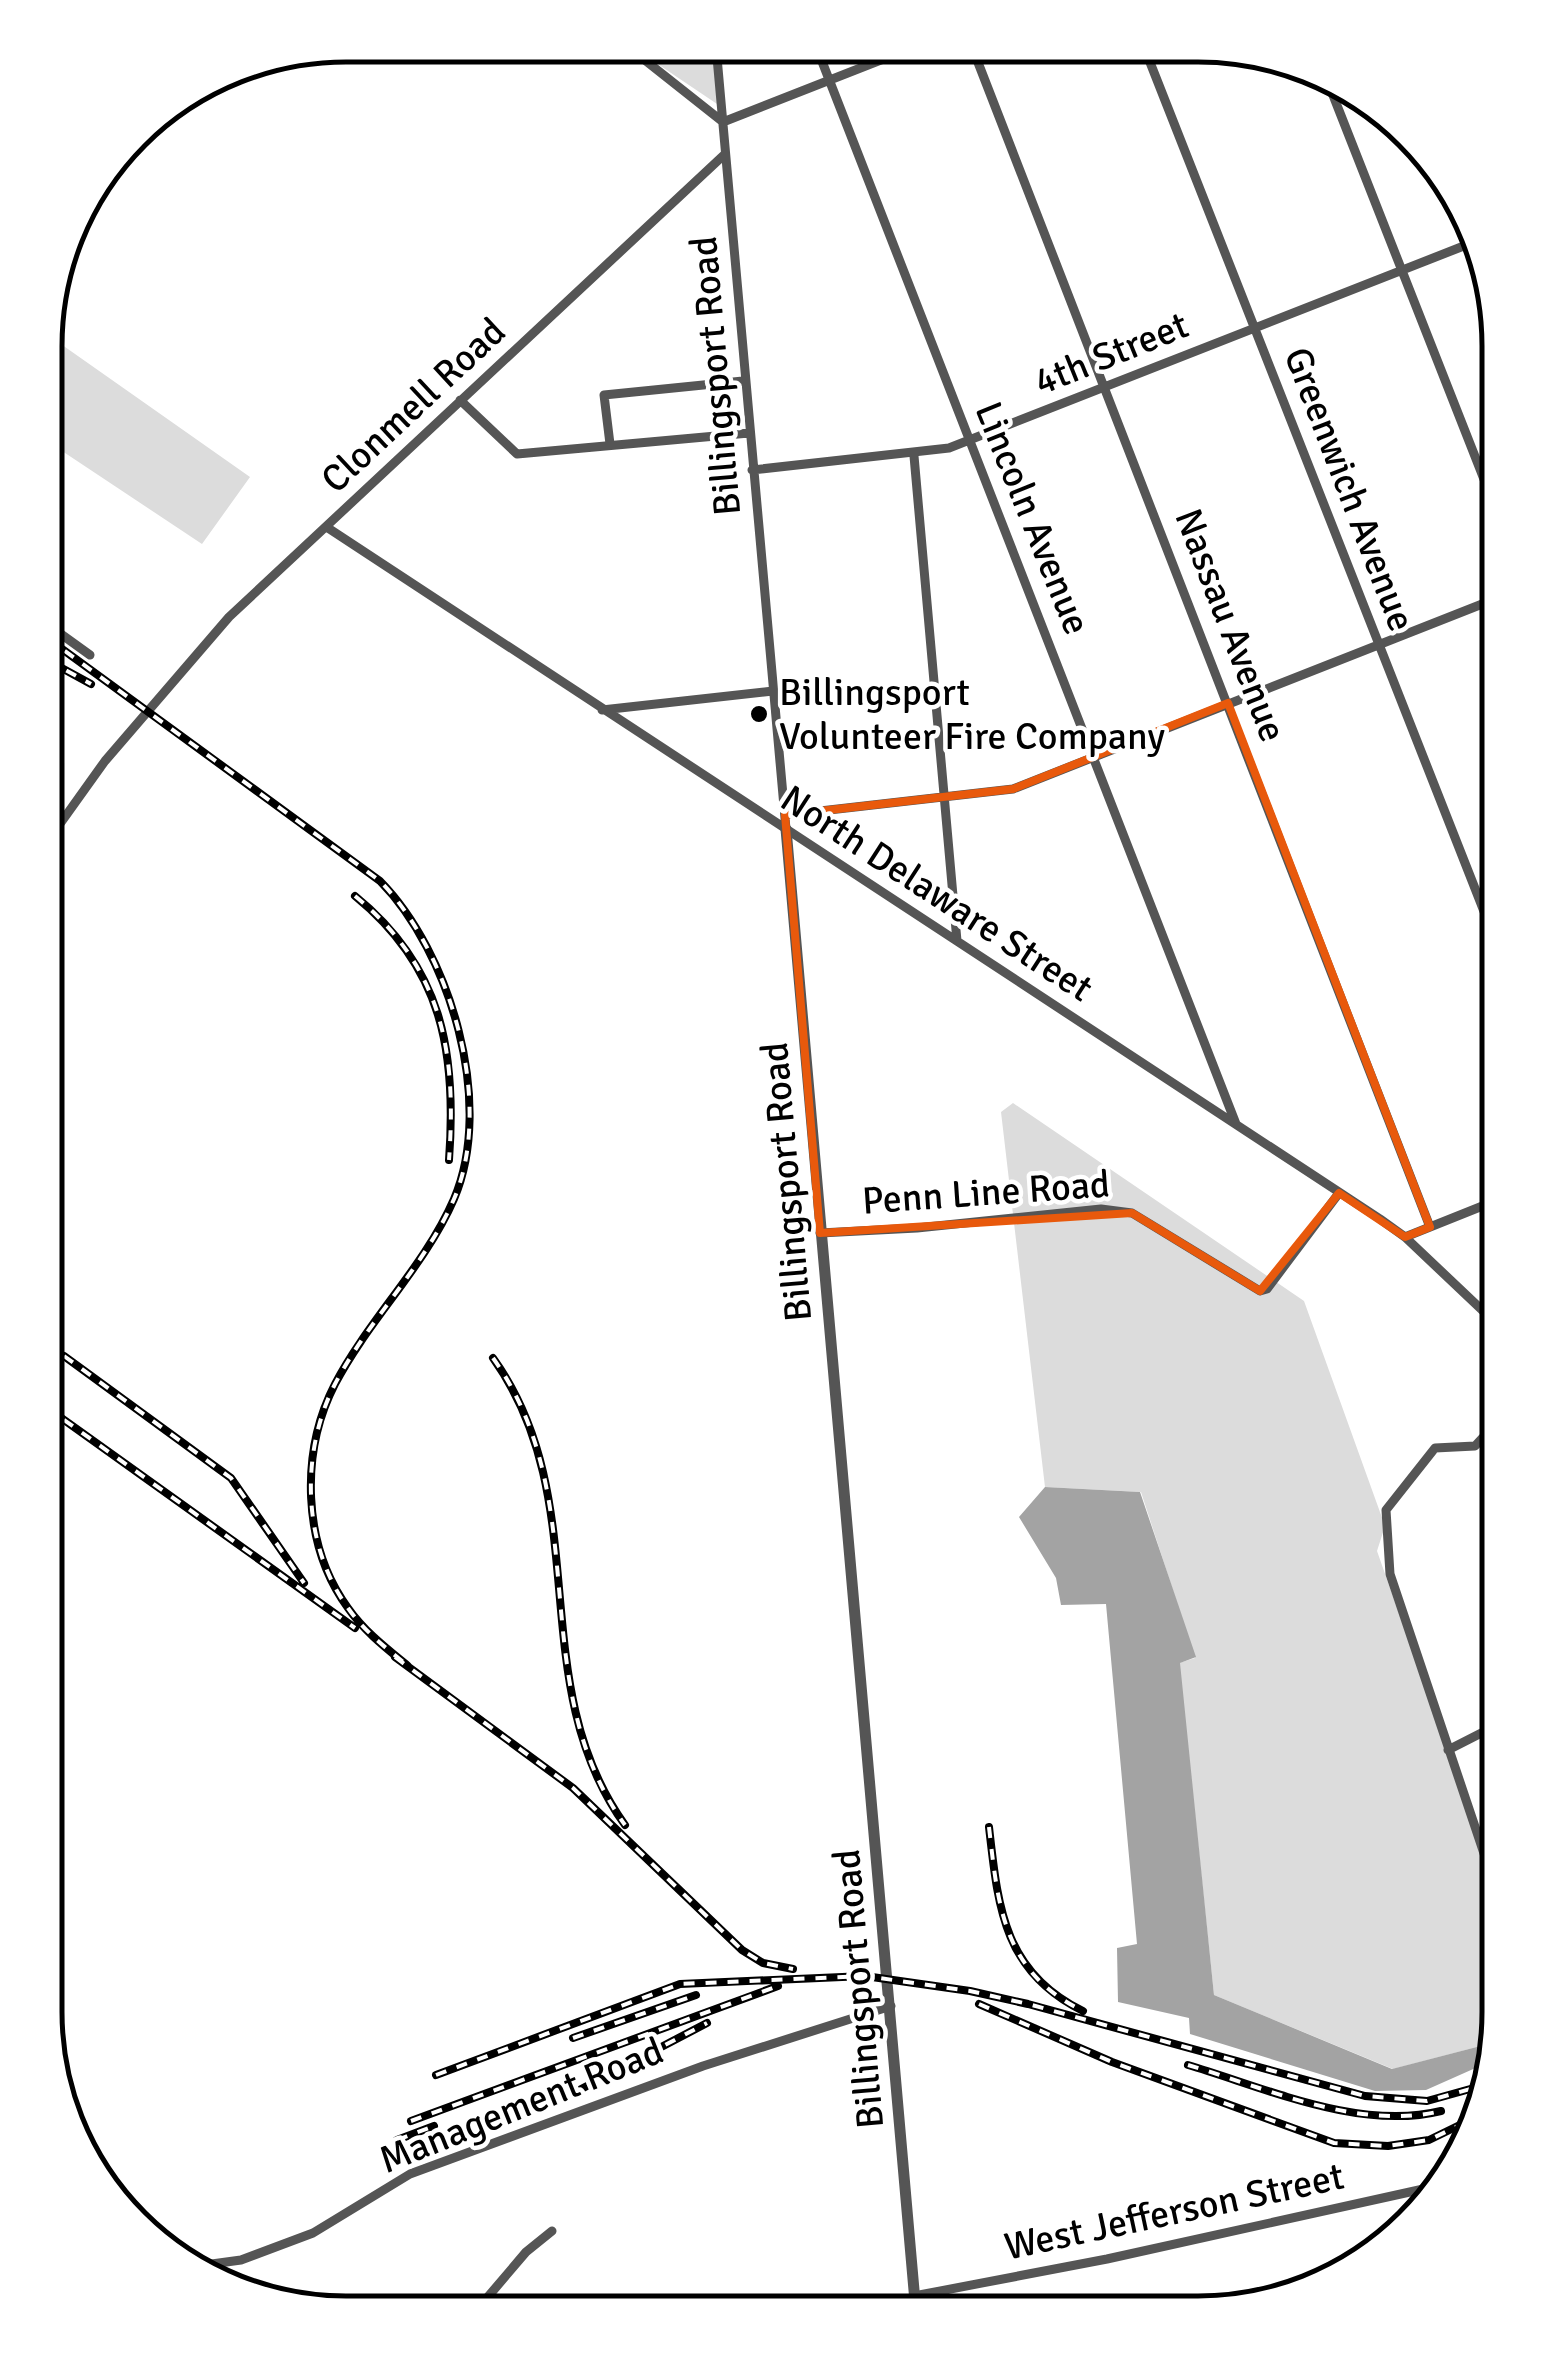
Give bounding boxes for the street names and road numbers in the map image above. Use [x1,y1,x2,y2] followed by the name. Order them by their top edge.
[680,234,751,518] street label: Billingsport Road
[1027,301,1195,406] street label: 4th Street
[311,308,515,503] street label: Clonmell Road
[1274,341,1425,638] street label: Greenwich Avenue
[965,395,1101,641] street label: Lincoln Avenue
[1165,502,1296,748] street label: Nassau Avenue
[772,775,1101,1012] street label: North Delaware Street
[751,1040,822,1324] street label: Billingsport Road
[861,1160,1111,1225] street label: Penn Line Road
[823,1847,894,2131] street label: Billingsport Road
[372,2027,670,2184] street label: Management Road
[1000,2153,1348,2270] street label: West Jefferson Street

